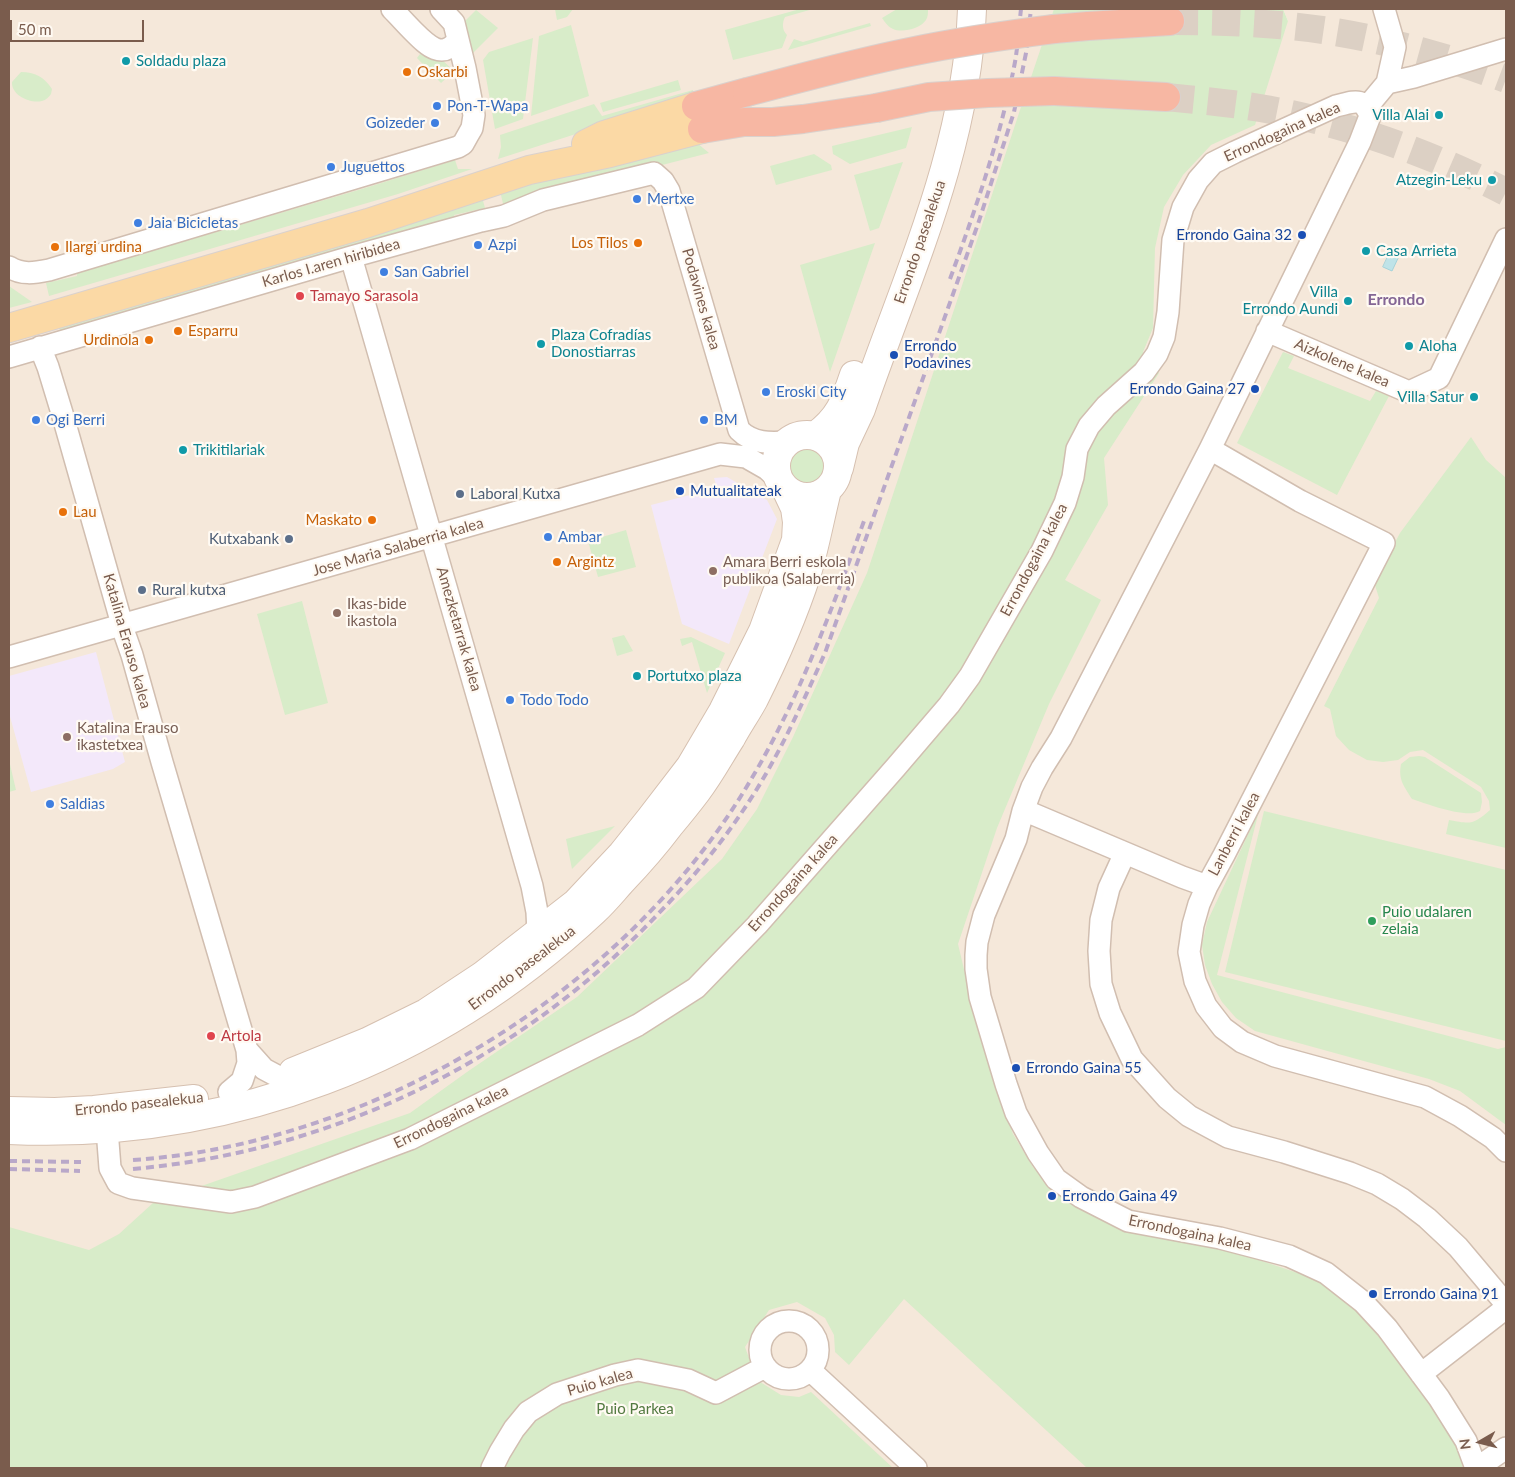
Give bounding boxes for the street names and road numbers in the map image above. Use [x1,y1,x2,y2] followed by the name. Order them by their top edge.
[1221,98,1343,166] street label: Errondogaina kalea
[890,178,950,306] street label: Errondo pasealekua
[260,235,402,291] street label: Karlos I.aren hiribidea
[678,246,724,352] street label: Podavines kalea
[1292,335,1392,391] street label: Aizkolene kalea
[997,500,1071,620] street label: Errondogaina kalea
[310,514,486,580] street label: Jose Maria Salaberria kalea
[433,565,485,693] street label: Amezketarrak kalea
[99,572,155,710] street label: Katalina Erauso kalea
[1204,789,1264,879] street label: Lanberri kalea
[744,830,842,936] street label: Errondogaina kalea
[465,922,579,1014] street label: Errondo pasealekua
[391,1081,511,1153] street label: Errondogaina kalea
[74,1088,204,1120] street label: Errondo pasealekua
[1127,1211,1253,1255] street label: Errondogaina kalea
[565,1364,635,1400] street label: Puio kalea

